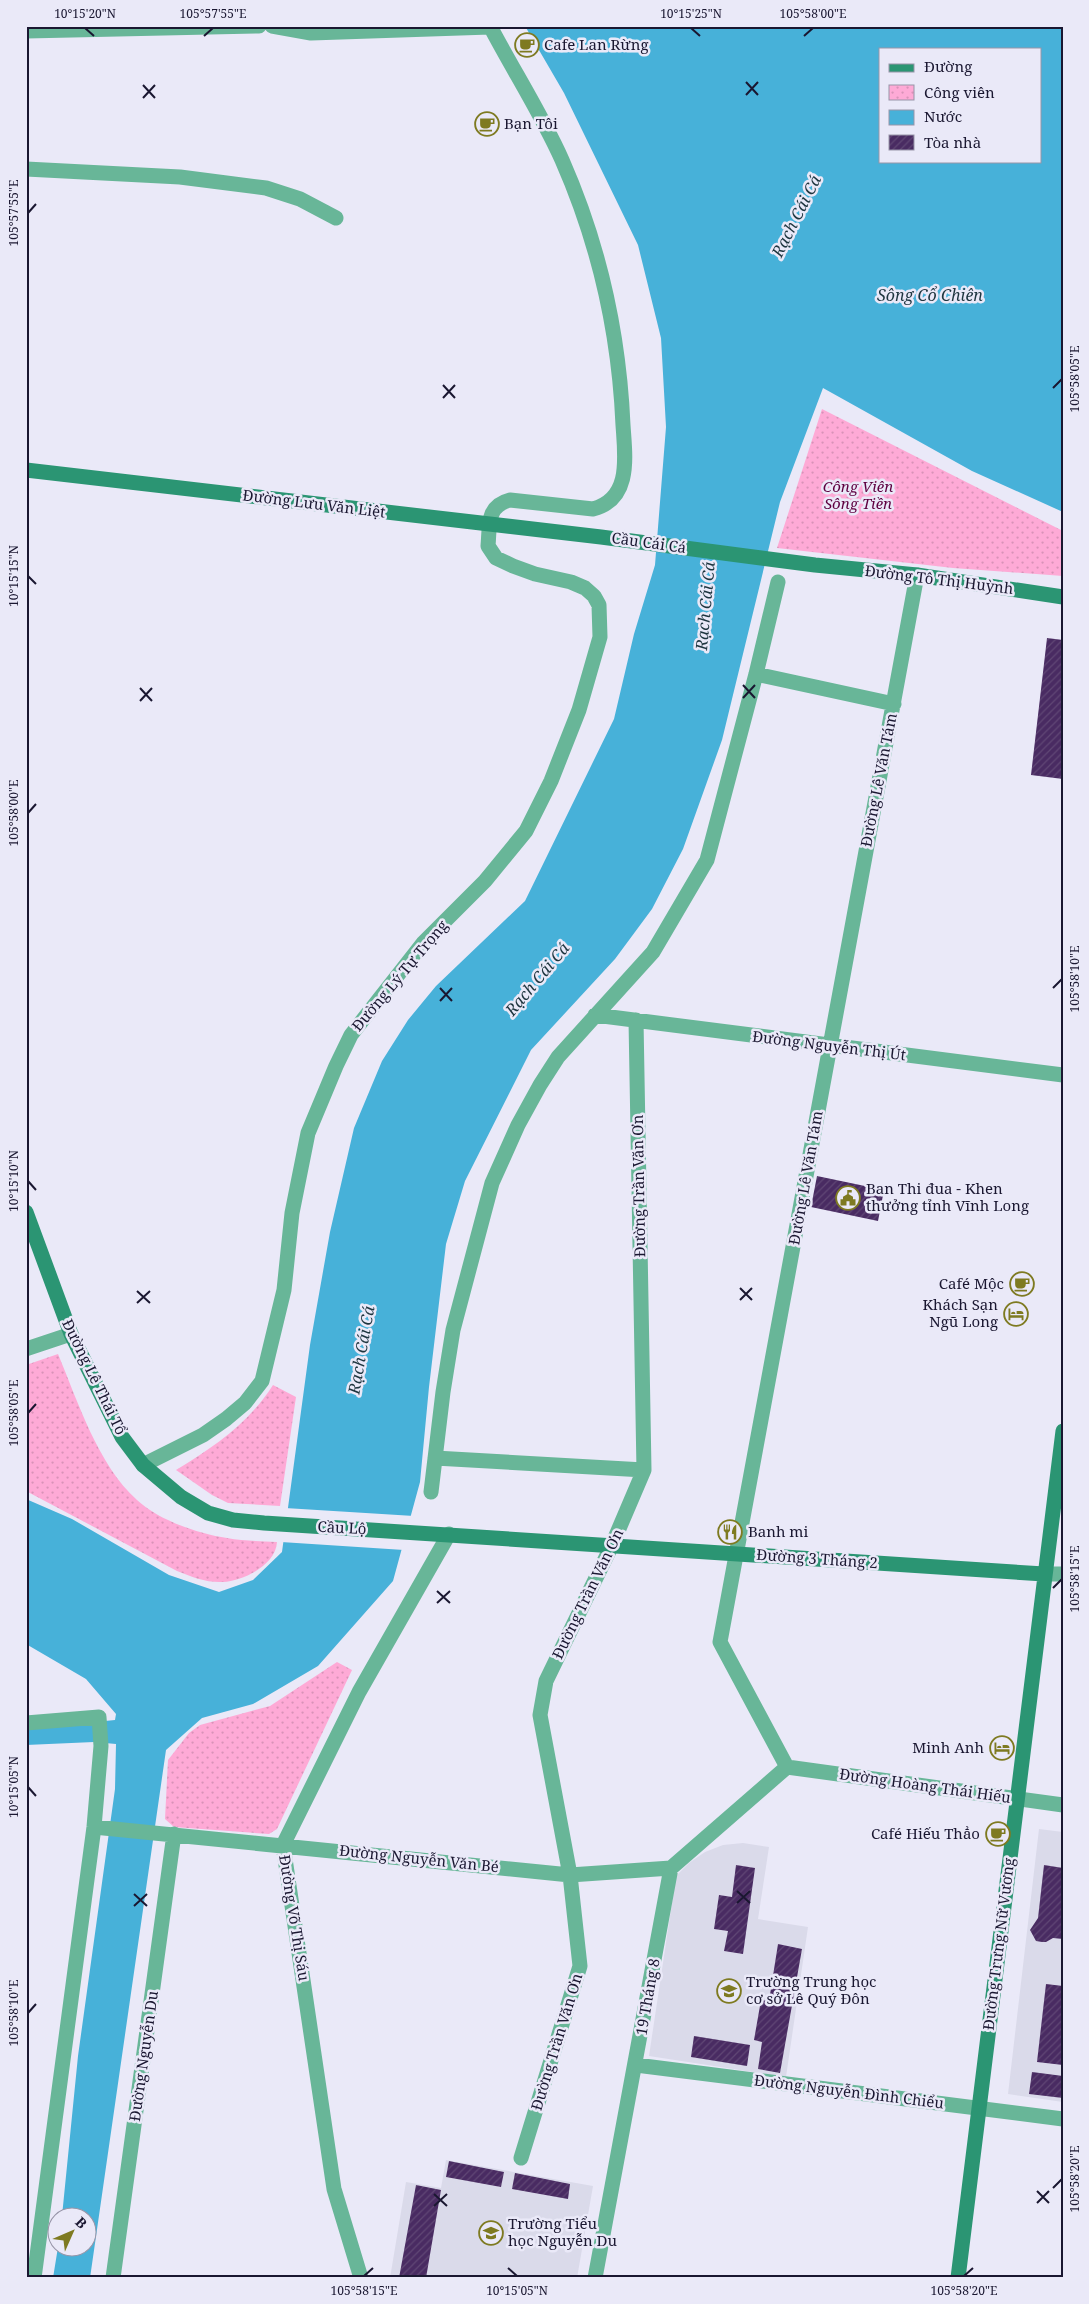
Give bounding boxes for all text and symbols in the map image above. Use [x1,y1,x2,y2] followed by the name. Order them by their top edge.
[54,5,116,22] text: 10°15'20"N
[180,5,246,22] text: 105°57'55"E
[660,5,722,22] text: 10°15'25"N
[780,5,846,22] text: 105°58'00"E
[514,32,540,58] cafe icon: Cafe Lan Rừng
[544,34,649,54] place label: Cafe Lan Rừng
[879,48,1042,162] legend
[924,56,972,76] text: Đường
[924,82,995,102] text: Công viên
[924,106,962,126] text: Nước
[474,111,500,137] cafe icon: Bạn Tôi
[504,113,558,133] place label: Bạn Tôi
[924,132,981,152] text: Tòa nhà
[766,171,826,262] water label: Rạch Cái Cá
[5,180,22,246] text: 105°57'55"E
[877,284,983,306] water label: Sông Cổ Chiên
[1066,346,1083,412] text: 105°58'05"E
[823,476,893,513] park label: Công Viên Sông Tiền
[242,484,387,522] street label: Đường Lưu Văn Liệt
[611,527,688,557] street label: Cầu Cái Cá
[5,545,22,607] text: 10°15'15"N
[690,560,720,652] water label: Rạch Cái Cá
[864,560,1015,598] street label: Đường Tô Thị Huỳnh
[855,711,901,848] street label: Đường Lê Văn Tám
[5,780,22,846] text: 105°58'00"E
[347,916,452,1035] street label: Đường Lý Tự Trọng
[499,937,575,1021] water label: Rạch Cái Cá
[1066,946,1083,1012] text: 105°58'10"E
[751,1026,907,1064] street label: Đường Nguyễn Thị Út
[783,1109,827,1247] street label: Đường Lê Văn Tám
[627,1114,649,1257] street label: Đường Trần Văn Ơn
[5,1150,22,1212] text: 10°15'10"N
[866,1178,1029,1215] place label: Ban Thi đua - Khen thưởng tỉnh Vĩnh Long
[835,1185,861,1211] public building icon: Ban Thi đua - Khen thưởng tỉnh Vĩnh Long
[1009,1271,1035,1297] cafe icon: Café Mộc
[939,1273,1004,1293] place label: Café Mộc
[922,1294,998,1331] place label: Khách Sạn Ngũ Long
[1003,1301,1029,1327] hotel icon: Khách Sạn Ngũ Long
[342,1304,380,1397] water label: Rạch Cái Cá
[58,1315,132,1438] street label: Đường Lê Thái Tổ
[5,1380,22,1446] text: 105°58'05"E
[317,1516,367,1538] street label: Cầu Lộ
[717,1519,743,1545] restaurant icon: Banh mi
[748,1521,809,1541] place label: Banh mi
[547,1525,627,1662] street label: Đường Trần Văn Ơn
[756,1544,878,1572] street label: Đường 3 Tháng 2
[1066,1546,1083,1612] text: 105°58'15"E
[989,1735,1015,1761] hotel icon: Minh Anh
[912,1737,984,1757] place label: Minh Anh
[5,1756,22,1818] text: 10°15'05"N
[838,1763,1013,1807] street label: Đường Hoàng Thái Hiếu
[985,1821,1011,1847] cafe icon: Café Hiếu Thẳo
[871,1823,980,1843] place label: Café Hiếu Thẳo
[338,1840,500,1876] street label: Đường Nguyễn Văn Bé
[275,1853,315,1983] street label: Đường Võ Thị Sáu
[978,1857,1018,2031] street label: Đường Trưng Nữ Vương
[630,1957,664,2037] street label: 19 Tháng 8
[526,1970,587,2113] street label: Đường Trần Văn Ơn
[746,1971,876,2008] place label: Trường Trung học cơ sở Lê Quý Đôn
[716,1978,742,2004] school or university icon: Trường Trung học cơ sở Lê Quý Đôn
[5,1980,22,2046] text: 105°58'10"E
[124,1989,162,2122] street label: Đường Nguyễn Du
[753,2069,946,2113] street label: Đường Nguyễn Đình Chiểu
[1066,2146,1083,2212] text: 105°58'20"E
[48,2206,98,2256] north arrow
[71,2212,92,2233] text: B
[508,2213,617,2250] place label: Trường Tiểu học Nguyễn Du
[478,2220,504,2246] school or university icon: Trường Tiểu học Nguyễn Du
[331,2282,397,2299] text: 105°58'15"E
[486,2282,548,2299] text: 10°15'05"N
[931,2282,997,2299] text: 105°58'20"E

